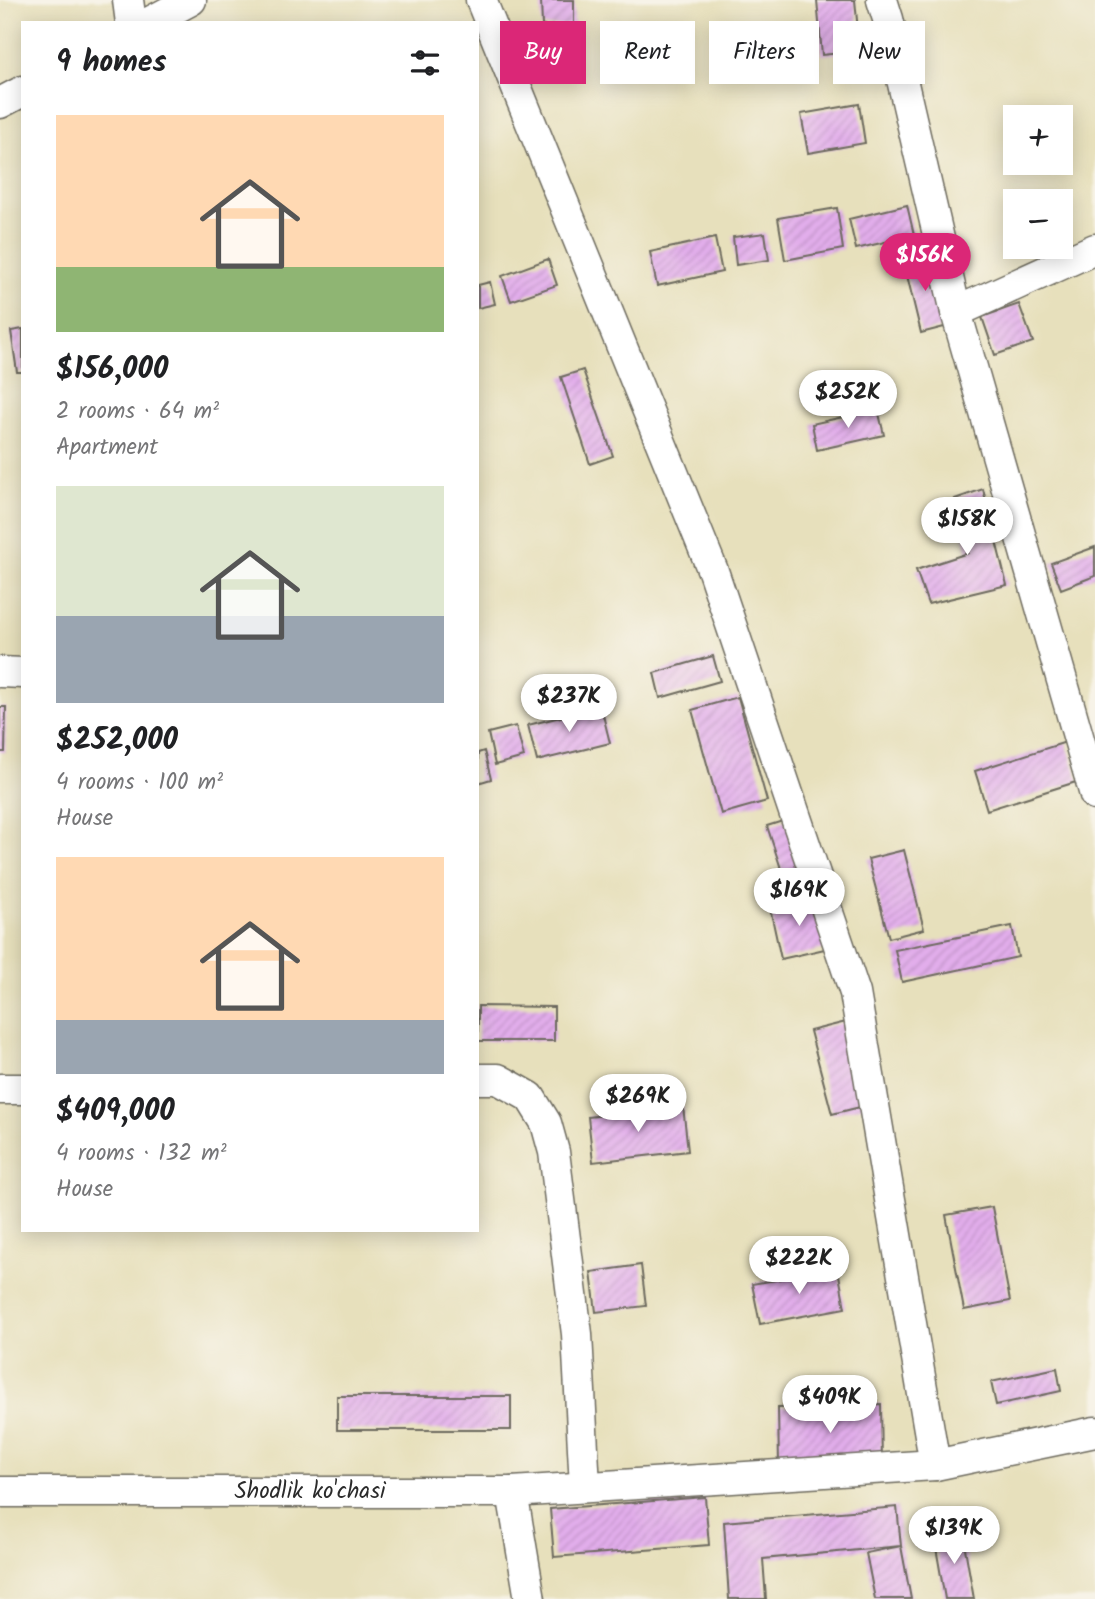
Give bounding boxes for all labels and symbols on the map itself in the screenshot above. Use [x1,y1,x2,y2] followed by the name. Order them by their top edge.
[876,233,974,293] pin: $156K
[799,370,897,430] pin: $252K
[918,498,1016,557] pin: $158K
[520,674,618,734] pin: $237K
[750,869,848,928] pin: $169K
[589,1074,687,1134] pin: $269K
[750,1236,848,1296] pin: $222K
[781,1376,879,1435] pin: $409K
[235,1474,387,1510] street label: Shodlik ko'chasi
[905,1506,1003,1566] pin: $139K

